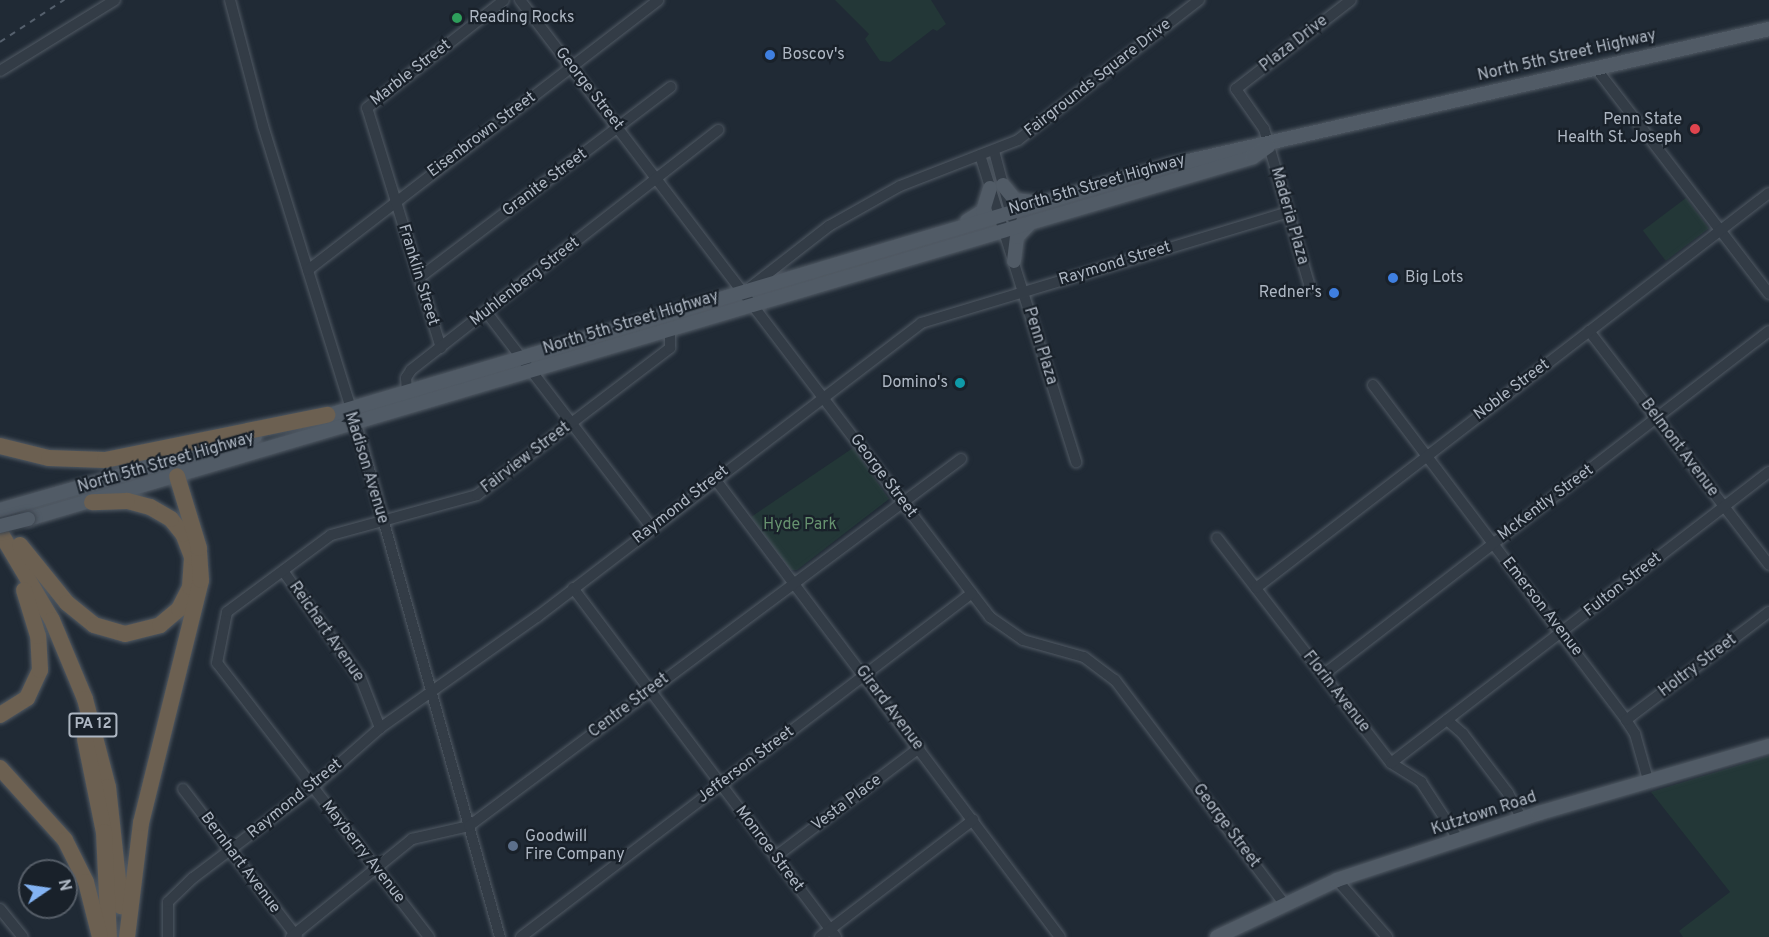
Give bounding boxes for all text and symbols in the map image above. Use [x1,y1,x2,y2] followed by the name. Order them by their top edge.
[469,8,575,28] place label: Reading Rocks
[450,11,464,25] marker: Reading Rocks
[1256,12,1332,76] street label: Plaza Drive
[1021,15,1175,141] street label: Fairgrounds Square Drive
[1476,26,1658,86] street label: North 5th Street Highway
[367,36,455,110] street label: Marble Street
[551,44,627,134] street label: George Street
[782,45,845,65] place label: Boscov's
[763,48,777,62] marker: Boscov's
[424,88,540,182] street label: Eisenbrown Street
[1557,110,1682,148] place label: Penn State Health St. Joseph
[1686,120,1704,138] marker: Penn State Health St. Joseph
[499,145,591,221] street label: Granite Street
[1007,151,1187,219] street label: North 5th Street Highway
[1266,165,1312,267] street label: Maderia Plaza
[393,222,443,328] street label: Franklin Street
[466,233,584,331] street label: Muhlenberg Street
[1057,238,1173,290] street label: Raymond Street
[1405,268,1463,288] place label: Big Lots
[1386,271,1400,285] marker: Big Lots
[1259,283,1322,303] place label: Redner's
[1327,286,1341,300] marker: Redner's
[541,287,721,359] street label: North 5th Street Highway
[1019,305,1061,387] street label: Penn Plaza
[1470,355,1554,425] street label: Noble Street
[882,373,948,393] place label: Domino's
[953,376,967,390] marker: Domino's
[1636,395,1722,501] street label: Belmont Avenue
[340,409,392,527] street label: Madison Avenue
[478,418,574,498] street label: Fairview Street
[76,429,256,497] street label: North 5th Street Highway
[845,430,921,522] street label: George Street
[1494,461,1598,545] street label: McKently Street
[629,462,733,548] street label: Raymond Street
[763,515,837,535] park label: Hyde Park
[1580,549,1666,621] street label: Fulton Street
[1497,554,1587,660] street label: Emerson Avenue
[284,578,368,686] street label: Reichart Avenue
[1655,631,1741,701] street label: Holtry Street
[1298,647,1374,737] street label: Florin Avenue
[851,662,927,754] street label: Girard Avenue
[585,670,673,742] street label: Centre Street
[68,713,118,737] road number: PA 12
[694,722,798,808] street label: Jefferson Street
[244,755,346,843] street label: Raymond Street
[808,771,886,835] street label: Vesta Place
[1188,780,1264,872] street label: George Street
[1429,788,1539,840] street label: Kutztown Road
[317,797,409,907] street label: Mayberry Avenue
[731,802,807,896] street label: Monroe Street
[196,808,284,918] street label: Bernhart Avenue
[525,827,625,865] place label: Goodwill Fire Company
[506,839,520,853] marker: Goodwill Fire Company
[18,859,78,919] north arrow
[53,878,75,893] text: N

